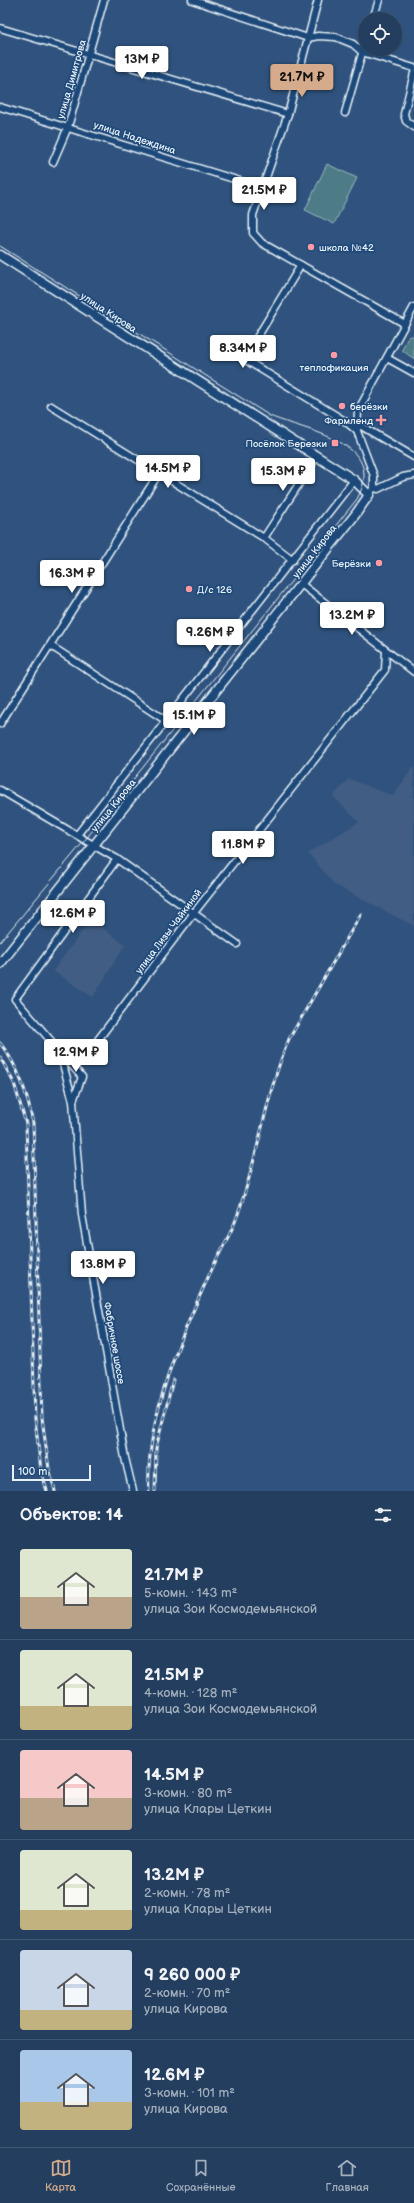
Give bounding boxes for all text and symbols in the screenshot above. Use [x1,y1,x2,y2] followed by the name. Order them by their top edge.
[358,12,402,56] map controls
[358,12,402,56] button: locate
[55,38,89,120] street label: улица Димитрова
[114,46,170,80] pin: 13M ₽
[124,51,160,67] text: 13M ₽
[265,64,339,98] pin: 21.7M ₽
[279,69,325,85] text: 21.7M ₽
[92,119,177,157] street label: улица Надеждина
[227,177,301,211] pin: 21.5M ₽
[241,182,287,198] text: 21.5M ₽
[306,242,316,252] marker: школа №42
[319,242,374,254] place label: школа №42
[78,290,139,335] street label: улица Кирова
[206,335,280,369] pin: 8.34M ₽
[219,340,267,356] text: 8.34M ₽
[329,350,339,360] marker: теплофикация
[300,362,369,374] place label: теплофикация
[337,401,347,411] marker: берёзки
[350,401,388,413] place label: берёзки
[324,415,373,427] place label: Фармленд
[376,415,386,425] marker: Фармленд
[246,438,327,450] place label: Посёлок Березки
[330,438,340,448] marker: Посёлок Березки
[131,455,205,489] pin: 14.5M ₽
[246,458,320,492] pin: 15.3M ₽
[145,460,191,476] text: 14.5M ₽
[260,463,306,479] text: 15.3M ₽
[290,522,339,581] street label: улица Кирова
[332,558,371,570] place label: Берёзки
[374,558,384,568] marker: Берёзки
[35,560,109,594] pin: 16.3M ₽
[49,565,95,581] text: 16.3M ₽
[184,584,194,594] marker: Д/с 126
[197,584,232,596] place label: Д/с 126
[315,602,389,636] pin: 13.2M ₽
[329,607,375,623] text: 13.2M ₽
[173,619,247,653] pin: 9.26M ₽
[186,624,234,640] text: 9.26M ₽
[157,702,231,736] pin: 15.1M ₽
[172,707,216,723] text: 15.1M ₽
[89,777,139,834] street label: улица Кирова
[206,831,280,865] pin: 11.8M ₽
[221,836,265,852] text: 11.8M ₽
[133,887,205,976] street label: улица Лизы Чайкиной
[36,900,110,934] pin: 12.6M ₽
[50,905,96,921] text: 12.6M ₽
[39,1039,113,1073] pin: 12.9M ₽
[53,1044,99,1060] text: 12.9M ₽
[66,1251,140,1285] pin: 13.8M ₽
[80,1256,126,1272] text: 13.8M ₽
[101,1301,127,1385] street label: Фабричное шоссе
[12,1463,91,1482] scale bar
[18,1465,47,1478] text: 100 m
[372,1504,394,1526] icon: filters
[20,1505,123,1525] text: Объектов: 14
[52,1565,100,1613] icon: home
[144,1565,203,1585] text: 21.7M ₽
[144,1585,237,1601] text: 5-комн. · 143 m²
[144,1601,317,1617] text: улица Зои Космодемьянской
[144,1665,204,1685] text: 21.5M ₽
[52,1666,100,1714] icon: home
[144,1685,237,1701] text: 4-комн. · 128 m²
[144,1701,317,1717] text: улица Зои Космодемьянской
[144,1765,204,1785] text: 14.5M ₽
[52,1766,100,1814] icon: home
[144,1785,232,1801] text: 3-комн. · 80 m²
[144,1801,272,1817] text: улица Клары Цеткин
[144,1865,204,1885] text: 13.2M ₽
[52,1866,100,1914] icon: home
[144,1885,230,1901] text: 2-комн. · 78 m²
[144,1901,272,1917] text: улица Клары Цеткин
[144,1965,240,1985] text: 9 260 000 ₽
[52,1966,100,2014] icon: home
[144,1985,230,2001] text: 2-комн. · 70 m²
[144,2001,228,2017] text: улица Кирова
[144,2065,205,2085] text: 12.6M ₽
[52,2066,100,2114] icon: home
[144,2085,235,2101] text: 3-комн. · 101 m²
[144,2101,228,2117] text: улица Кирова
[45,2157,76,2194] tab: Карта
[166,2157,236,2194] tab: Сохранённые
[326,2157,369,2194] tab: Главная

